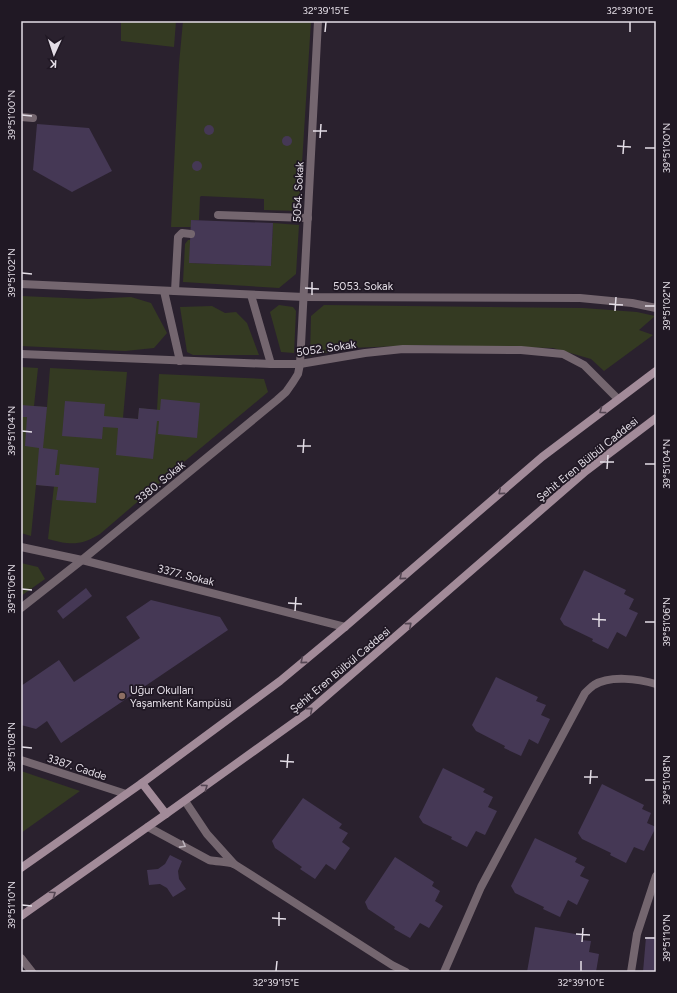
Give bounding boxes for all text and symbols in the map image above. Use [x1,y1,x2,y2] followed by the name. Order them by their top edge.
[303,4,349,17] text: 32°39'15"E
[606,4,654,17] text: 32°39'10"E
[34,34,74,74] north arrow
[49,57,58,70] text: K
[5,90,18,140] text: 39°51'00"N
[660,123,673,173] text: 39°51'00"N
[290,161,307,223] street label: 5054. Sokak
[5,248,18,298] text: 39°51'02"N
[333,280,394,293] street label: 5053. Sokak
[660,281,673,331] text: 39°51'02"N
[295,338,357,359] street label: 5052. Sokak
[5,406,18,456] text: 39°51'04"N
[600,406,607,413] one-way arrow
[534,415,641,504] street label: Şehit Eren Bülbül Caddesi
[660,439,673,489] text: 39°51'04"N
[133,458,188,506] street label: 3380. Sokak
[498,488,505,495] one-way arrow
[156,562,216,589] street label: 3377. Sokak
[5,564,18,614] text: 39°51'06"N
[399,573,407,580] one-way arrow
[660,597,673,647] text: 39°51'06"N
[404,623,411,630] one-way arrow
[288,625,393,716] street label: Şehit Eren Bülbül Caddesi
[301,657,308,664] one-way arrow
[130,684,231,710] place label: Uğur Okulları Yaşamkent Kampüsü
[117,691,127,701] marker: Uğur Okulları Yaşamkent Kampüsü
[306,708,313,715] one-way arrow
[5,722,18,772] text: 39°51'08"N
[45,752,108,783] street label: 3387. Cadde
[660,755,673,805] text: 39°51'08"N
[201,784,208,791] one-way arrow
[179,841,186,848] one-way arrow
[5,881,18,929] text: 39°51'10"N
[49,891,56,899] one-way arrow
[660,914,673,962] text: 39°51'10"N
[253,976,299,989] text: 32°39'15"E
[557,976,605,989] text: 32°39'10"E

